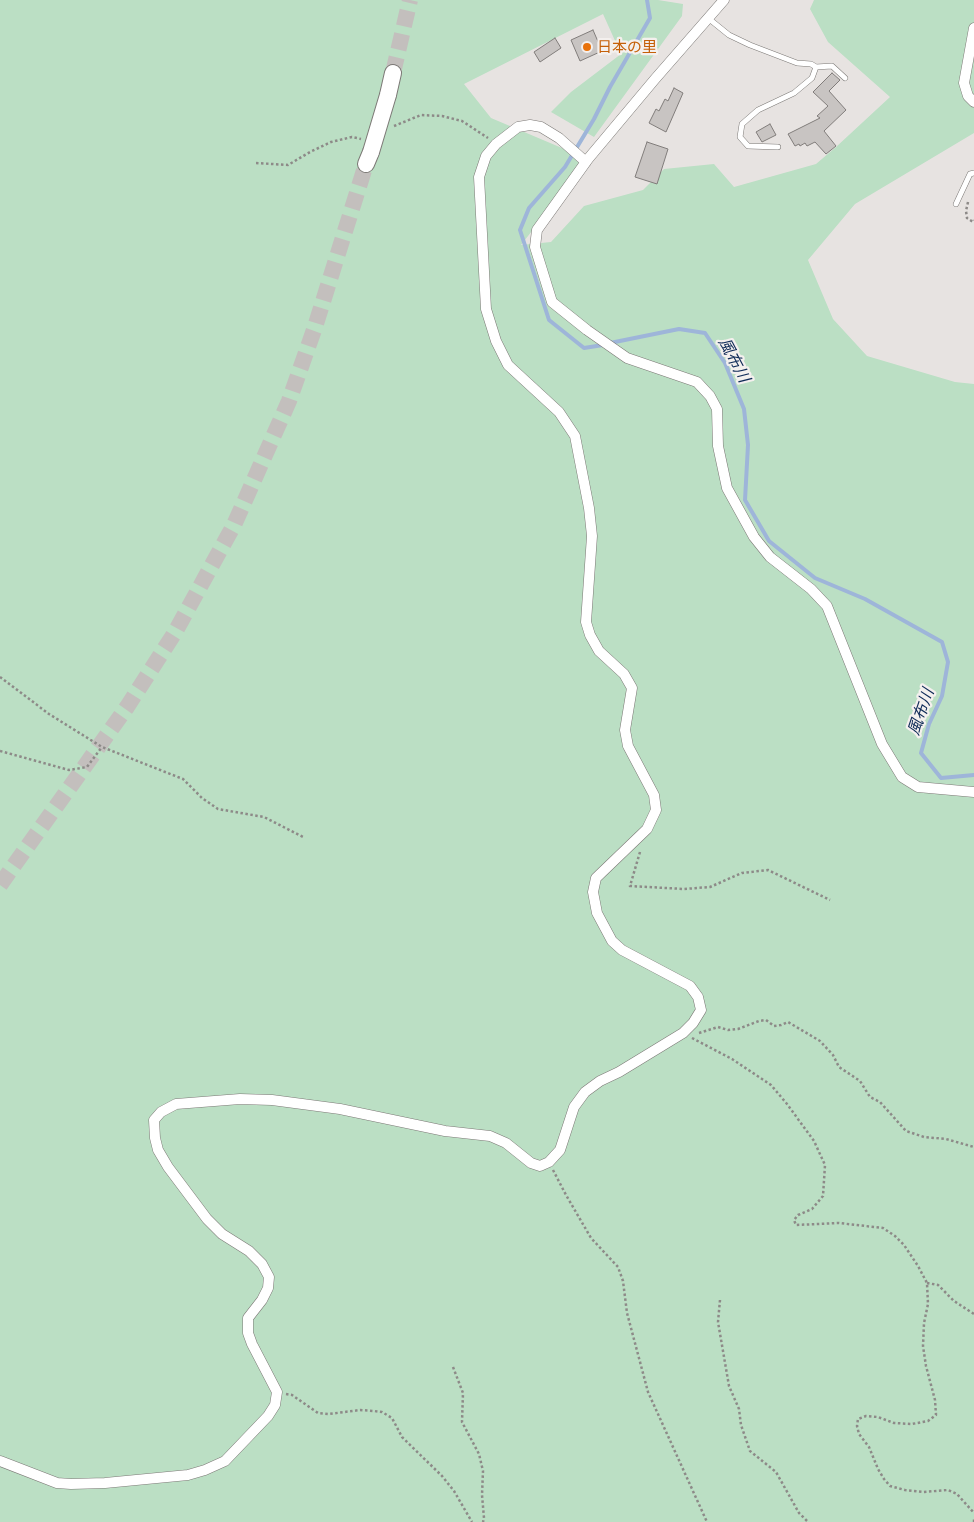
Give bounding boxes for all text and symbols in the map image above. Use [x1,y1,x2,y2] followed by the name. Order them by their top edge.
[597,38,657,56] place label: 日本の里
[581,41,593,53] marker: 日本の里
[714,334,754,386] water label: 風布川
[904,686,938,738] water label: 風布川

